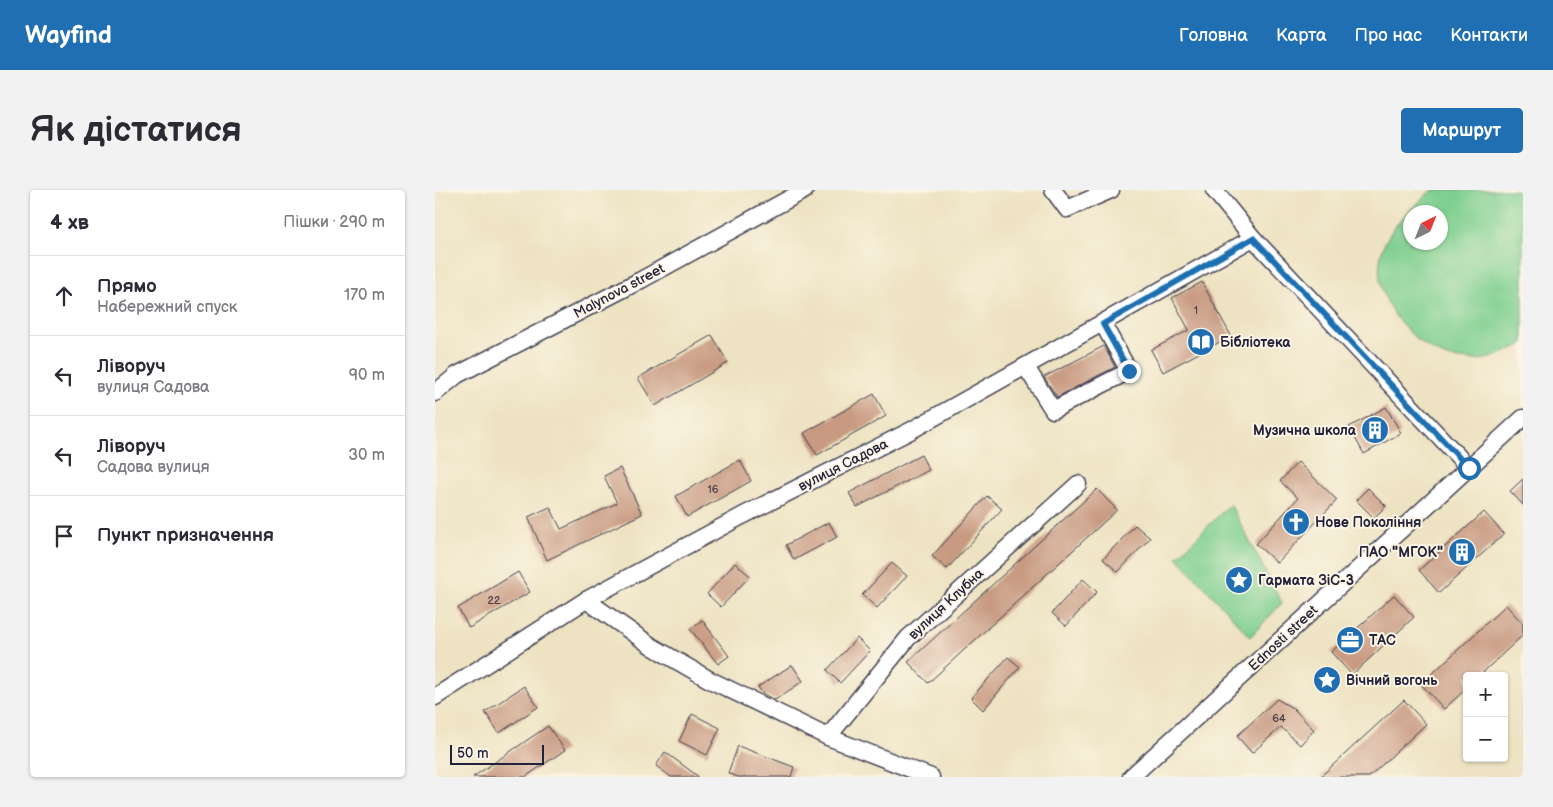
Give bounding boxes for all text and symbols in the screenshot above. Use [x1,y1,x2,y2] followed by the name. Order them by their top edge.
[25,21,112,50] text: Wayfind
[1179,25,1248,46] text: Головна
[1276,25,1327,46] text: Карта
[1355,25,1422,46] text: Про нас
[1450,25,1528,46] text: Контакти
[1401,108,1523,153] button: Маршрут
[30,109,242,152] text: Як дістатися
[1403,205,1448,250] north arrow
[50,210,89,235] text: 4 хв
[283,213,385,232] text: Пішки · 290 m
[571,260,668,322] street label: Malynova street
[97,275,157,298] text: Прямо
[50,282,78,310] icon: ahead
[344,286,385,305] text: 170 m
[97,298,237,317] text: Набережний спуск
[1194,304,1198,317] house number: 1
[1186,327,1216,357] library icon: Бібліотека
[1220,334,1291,351] place label: Бібліотека
[97,355,166,378] text: Ліворуч
[1118,360,1141,383] route end
[50,362,78,390] icon: left
[349,366,385,385] text: 90 m
[97,378,210,397] text: вулиця Садова
[1360,415,1390,445] building icon: Музична школа
[1253,422,1357,439] place label: Музична школа
[97,435,166,458] text: Ліворуч
[795,435,891,495] street label: вулиця Садова
[50,442,78,470] icon: left
[348,446,385,465] text: 30 m
[1458,457,1481,480] route start
[97,458,210,477] text: Садова вулиця
[708,483,719,496] house number: 16
[1281,507,1311,537] church icon: Нове Покоління
[1315,514,1421,531] place label: Нове Покоління
[50,522,78,550] icon: arrive
[97,524,274,547] text: Пункт призначення
[1447,537,1477,567] building icon: ПАО "МГОК"
[1359,544,1443,561] place label: ПАО "МГОК"
[905,564,988,643] street label: вулиця Клубна
[1224,565,1254,595] place icon: Гармата ЗіС-3
[1258,572,1354,589] place label: Гармата ЗіС-3
[488,594,501,607] house number: 22
[1245,601,1322,674] street label: Ednosti street
[1335,625,1365,655] office icon: ТАС
[1369,632,1396,649] place label: ТАС
[1312,665,1342,695] place icon: Вічний вогонь
[1346,672,1438,689] place label: Вічний вогонь
[1463,672,1508,762] map controls
[1463,672,1508,717] button: +
[1272,712,1286,725] house number: 64
[1463,717,1508,762] button: −
[450,742,544,765] scale bar
[457,745,489,762] text: 50 m

